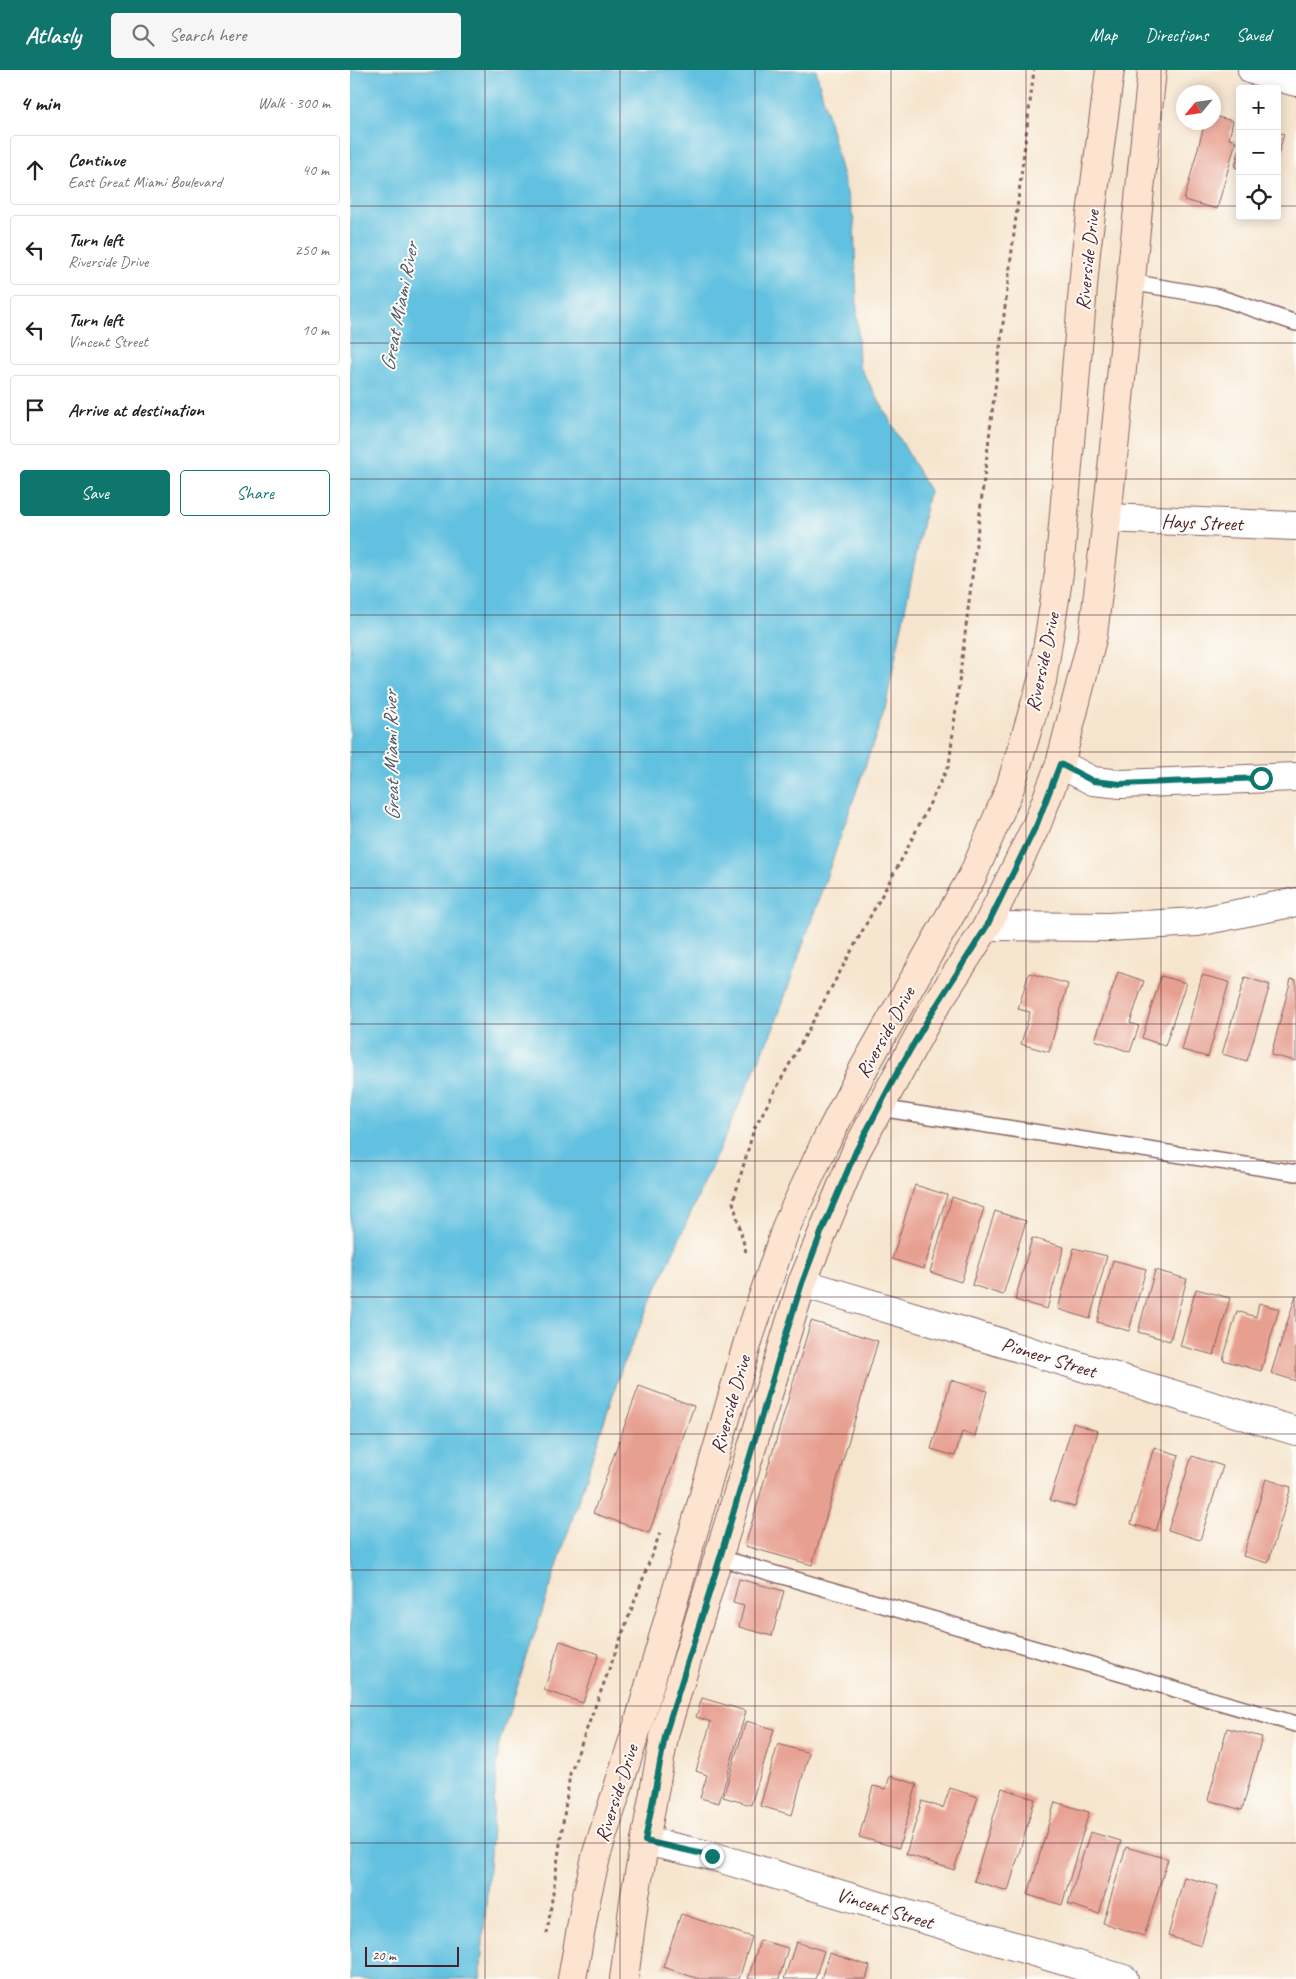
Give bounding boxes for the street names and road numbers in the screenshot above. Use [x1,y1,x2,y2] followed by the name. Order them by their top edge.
[1070,207,1105,311] street label: Riverside Drive
[1161,509,1245,536] street label: Hays Street
[1020,609,1065,714] street label: Riverside Drive
[850,981,921,1082] street label: Riverside Drive
[999,1331,1101,1384] street label: Pioneer Street
[705,1351,757,1456] street label: Riverside Drive
[589,1740,644,1845] street label: Riverside Drive
[834,1882,938,1936] street label: Vincent Street

